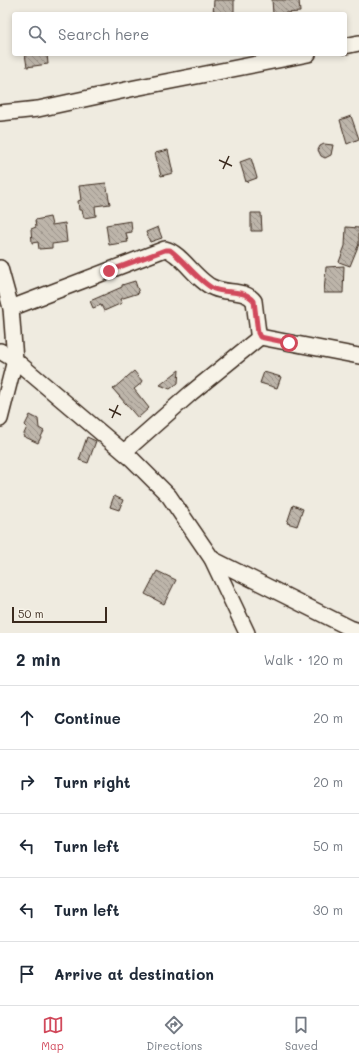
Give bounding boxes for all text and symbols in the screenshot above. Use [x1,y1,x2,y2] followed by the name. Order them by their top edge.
[12,12,347,56] search box
[26,23,48,45] icon: search
[58,24,149,44] text: Search here
[100,262,118,280] route end
[280,334,298,352] route start
[12,605,107,624] scale bar
[18,606,44,621] text: 50 m
[16,648,61,670] text: 2 min
[264,651,343,668] text: Walk · 120 m
[16,707,38,729] icon: ahead
[54,708,121,728] text: Continue
[313,709,343,726] text: 20 m
[16,771,38,793] icon: right
[54,772,131,792] text: Turn right
[313,773,343,790] text: 20 m
[16,835,38,857] icon: left
[54,836,119,856] text: Turn left
[313,837,343,854] text: 50 m
[16,899,38,921] icon: left
[54,900,119,920] text: Turn left
[313,901,343,918] text: 30 m
[16,963,38,985] icon: arrive
[54,964,214,984] text: Arrive at destination
[41,1014,64,1053] tab: Map
[146,1014,202,1053] tab: Directions
[285,1014,318,1053] tab: Saved

